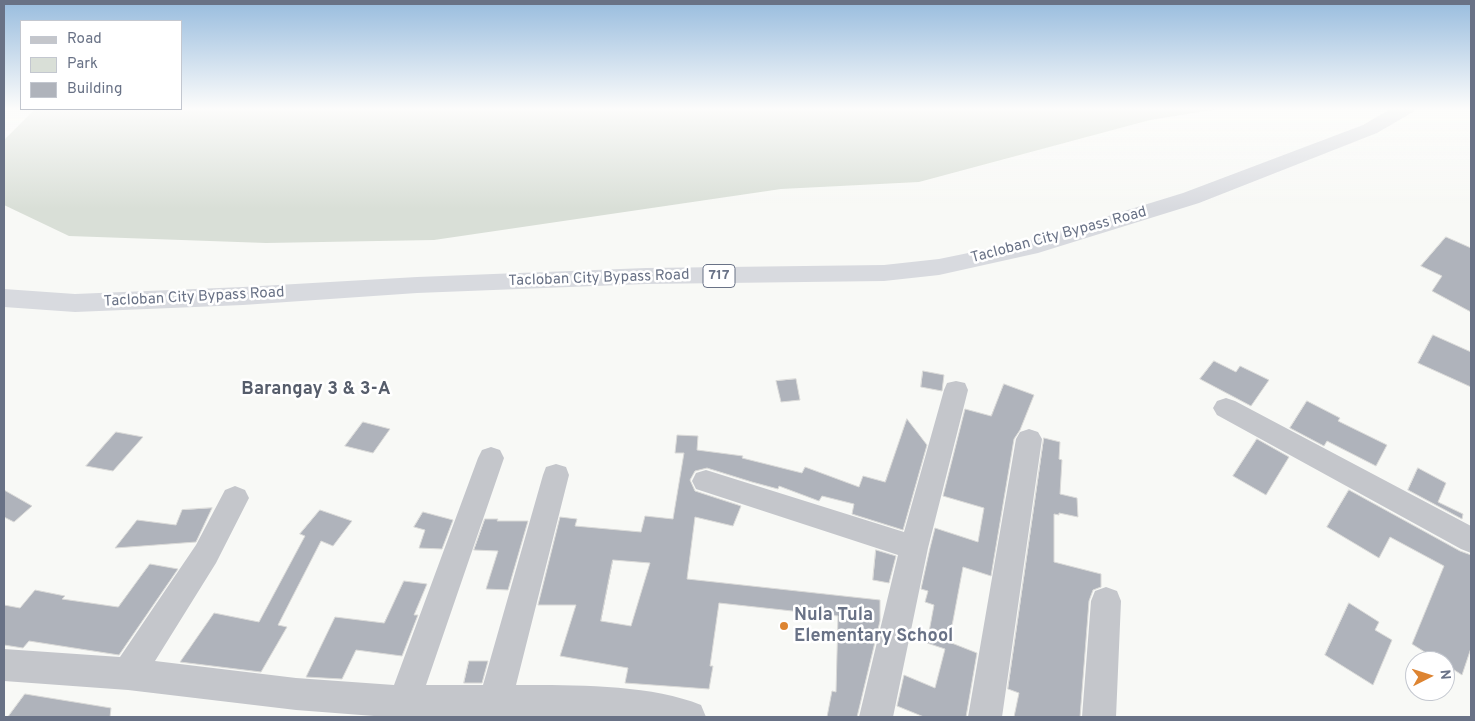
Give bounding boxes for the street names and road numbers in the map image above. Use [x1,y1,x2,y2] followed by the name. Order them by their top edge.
[969,204,1149,268] street label: Tacloban City Bypass Road
[703,264,735,288] road number: 717
[508,267,690,291] street label: Tacloban City Bypass Road
[103,284,285,312] street label: Tacloban City Bypass Road

